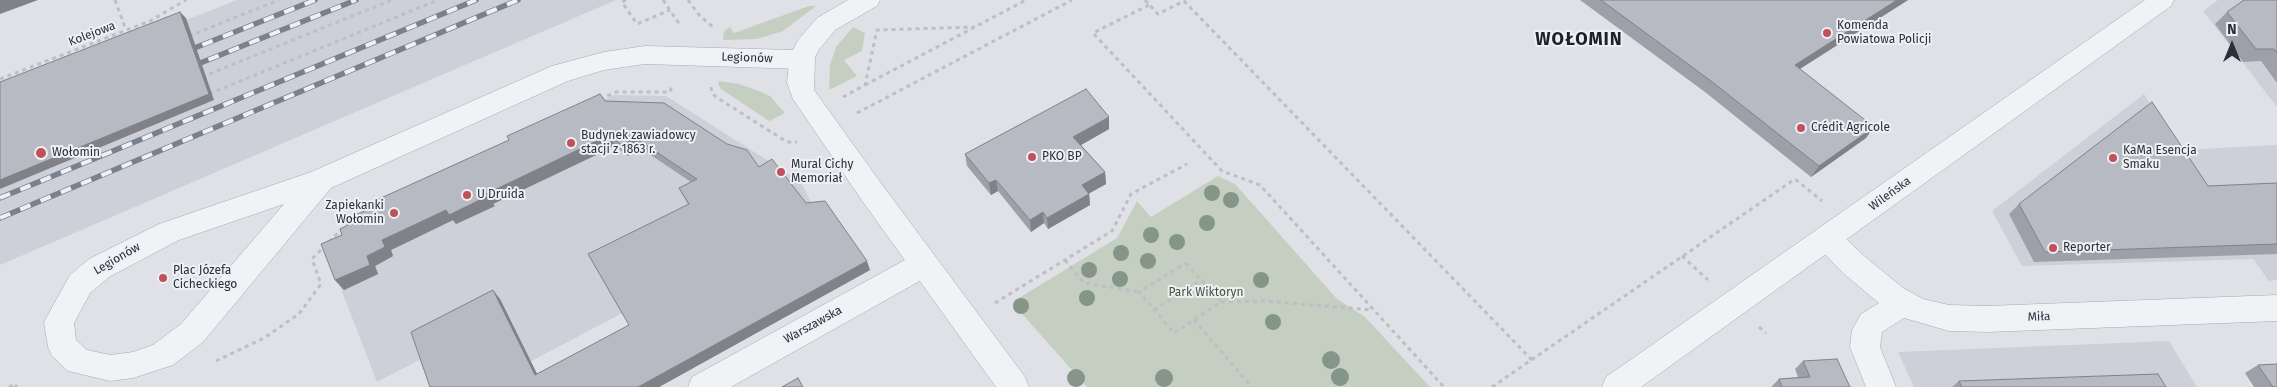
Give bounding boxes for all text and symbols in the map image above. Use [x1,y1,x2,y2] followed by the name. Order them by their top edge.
[66,18,118,50] street label: Kolejowa
[1837,19,1931,47] place label: Komenda Powiatowa Policji
[2207,20,2257,70] north arrow
[2227,21,2237,38] text: N
[1821,27,1833,39] marker: Komenda Powiatowa Policji
[1534,29,1624,51] district label: WOŁOMIN
[721,50,773,66] street label: Legionów
[1811,121,1890,135] place label: Crédit Agricole
[1795,122,1807,134] marker: Crédit Agricole
[581,129,696,157] place label: Budynek zawiadowcy stacji z 1863 r.
[565,137,577,149] marker: Budynek zawiadowcy stacji z 1863 r.
[2123,144,2197,172] place label: KaMa Esencja Smaku
[34,146,48,160] marker: Wołomin
[52,146,100,160] place label: Wołomin
[1042,150,1082,164] place label: PKO BP
[1026,151,1038,163] marker: PKO BP
[2107,152,2119,164] marker: KaMa Esencja Smaku
[791,158,853,186] place label: Mural Cichy Memoriał
[775,166,787,178] marker: Mural Cichy Memoriał
[1866,174,1914,214] street label: Wileńska
[477,188,525,202] place label: U Druida
[461,189,473,201] marker: U Druida
[325,199,384,227] place label: Zapiekanki Wołomin
[388,207,400,219] marker: Zapiekanki Wołomin
[91,240,143,278] street label: Legionów
[2063,241,2111,255] place label: Reporter
[2047,242,2059,254] marker: Reporter
[173,264,237,292] place label: Plac Józefa Cicheckiego
[157,272,169,284] marker: Plac Józefa Cicheckiego
[1169,286,1243,300] park label: Park Wiktoryn
[781,303,845,347] street label: Warszawska
[2027,309,2051,325] street label: Miła

